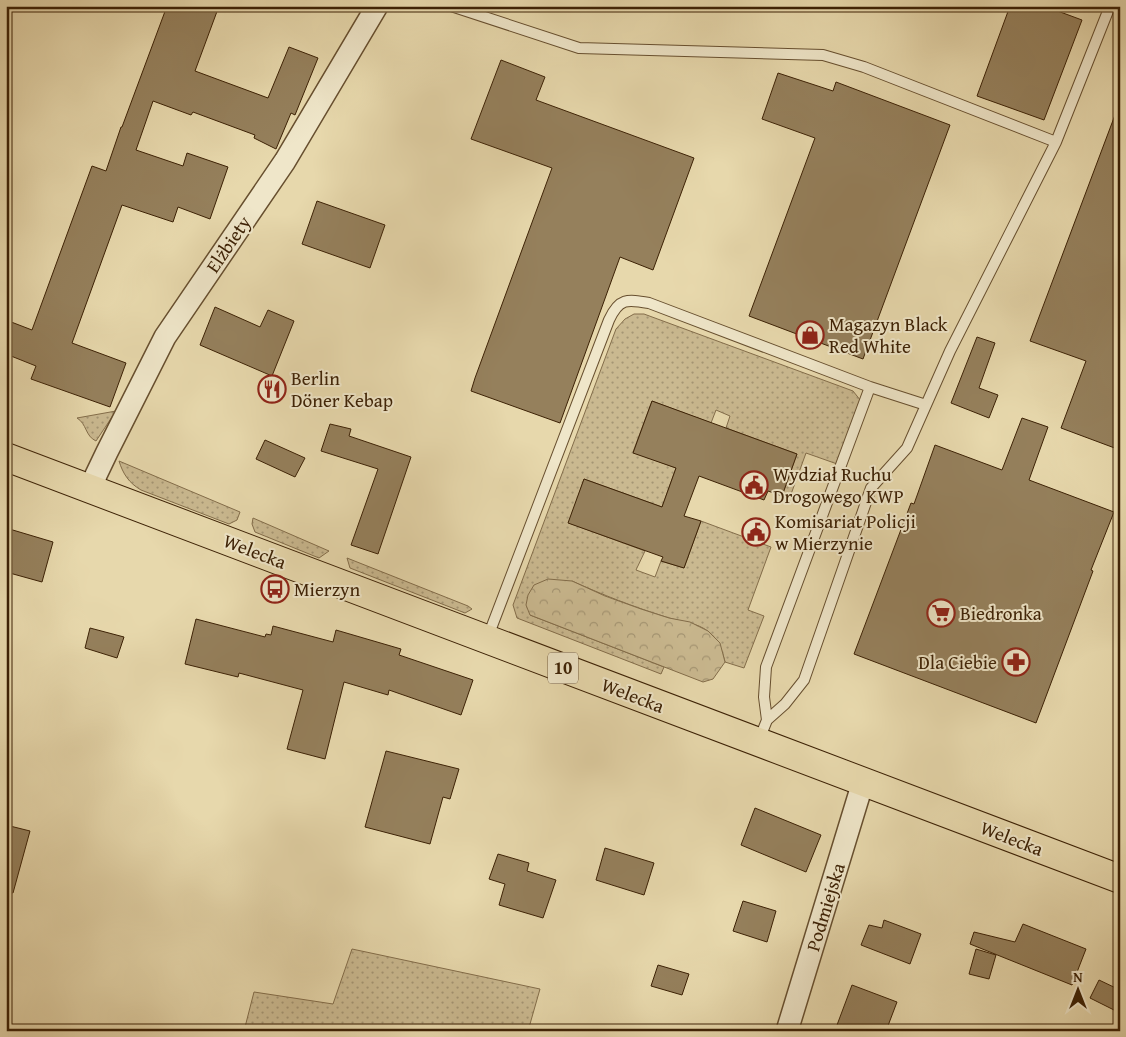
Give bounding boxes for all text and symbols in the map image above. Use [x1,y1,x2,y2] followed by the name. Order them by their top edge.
[199,209,258,278] street label: Elżbiety
[829,310,948,360] place label: Magazyn Black Red White
[795,320,825,350] shop icon: Magazyn Black Red White
[291,364,393,414] place label: Berlin Döner Kebap
[257,374,287,404] restaurant icon: Berlin Döner Kebap
[773,460,904,510] place label: Wydział Ruchu Drogowego KWP
[739,470,769,500] public building icon: Wydział Ruchu Drogowego KWP
[775,507,916,557] place label: Komisariat Policji w Mierzynie
[741,517,771,547] public building icon: Komisariat Policji w Mierzynie
[219,526,291,576] street label: Welecka
[260,574,290,604] bus stop icon: Mierzyn
[294,575,360,603] place label: Mierzyn
[926,598,956,628] supermarket icon: Biedronka
[960,599,1042,627] place label: Biedronka
[1001,647,1031,677] pharmacy icon: Dla Ciebie
[918,648,997,676] place label: Dla Ciebie
[548,652,578,684] road number: 10
[597,670,669,720] street label: Welecka
[976,813,1048,863] street label: Welecka
[798,859,852,955] street label: Podmiejska
[1054,964,1104,1014] north arrow
[1073,967,1083,987] text: N

